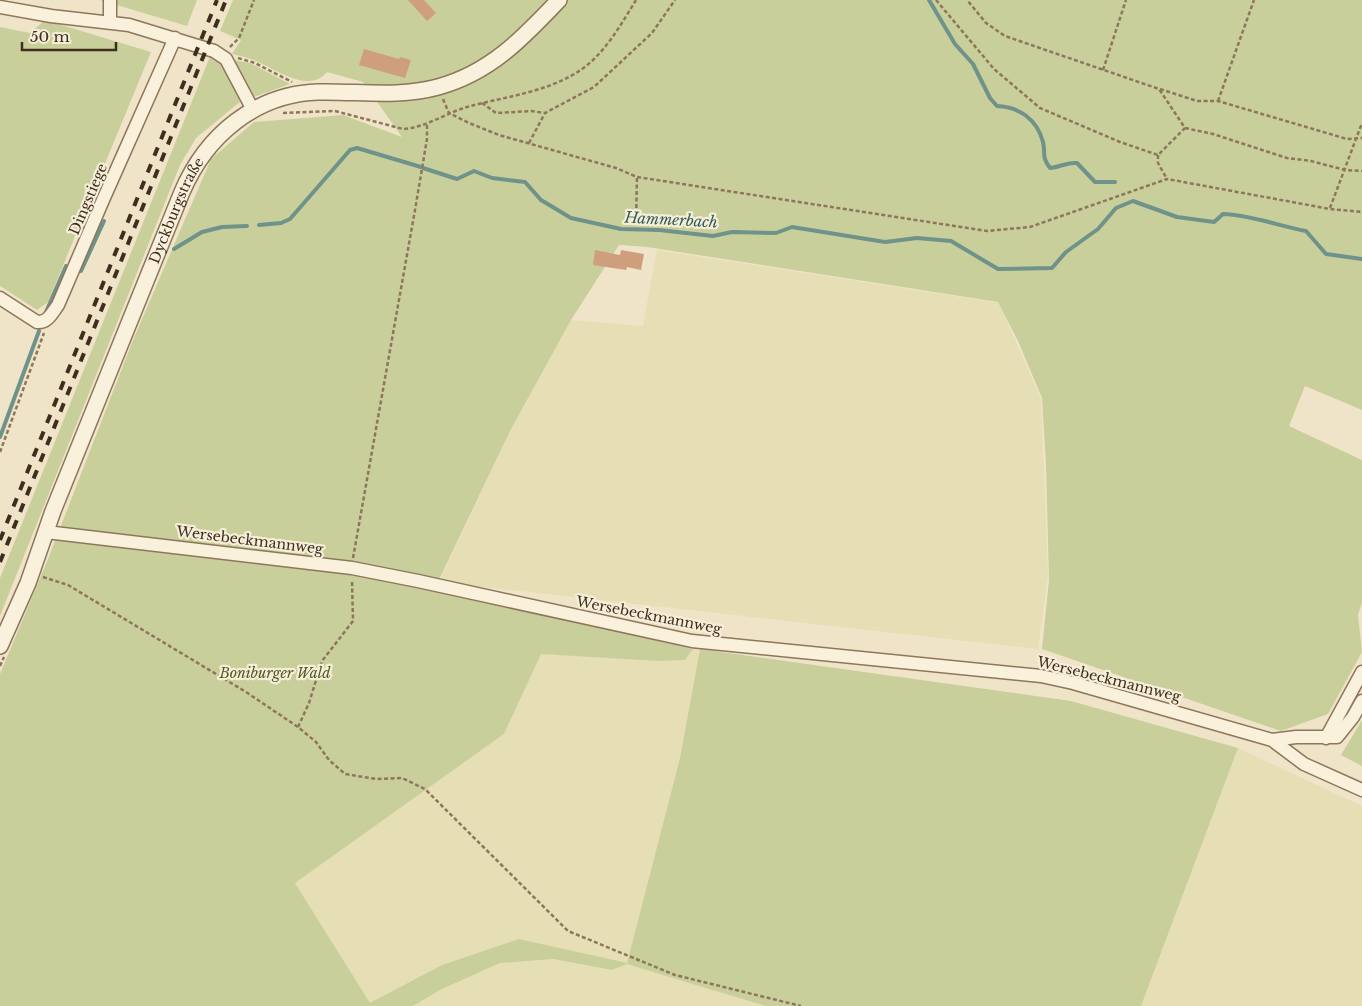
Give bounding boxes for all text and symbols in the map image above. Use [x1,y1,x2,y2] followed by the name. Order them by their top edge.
[22,20,116,52] scale bar
[30,27,70,46] text: 50 m
[145,154,208,266] street label: Dyckburgstraße
[65,161,111,237] street label: Dingstiege
[623,208,718,231] water label: Hammerbach
[175,522,325,558] street label: Wersebeckmannweg
[574,592,724,638] street label: Wersebeckmannweg
[1034,652,1183,706] street label: Wersebeckmannweg
[218,664,331,682] park label: Boniburger Wald

